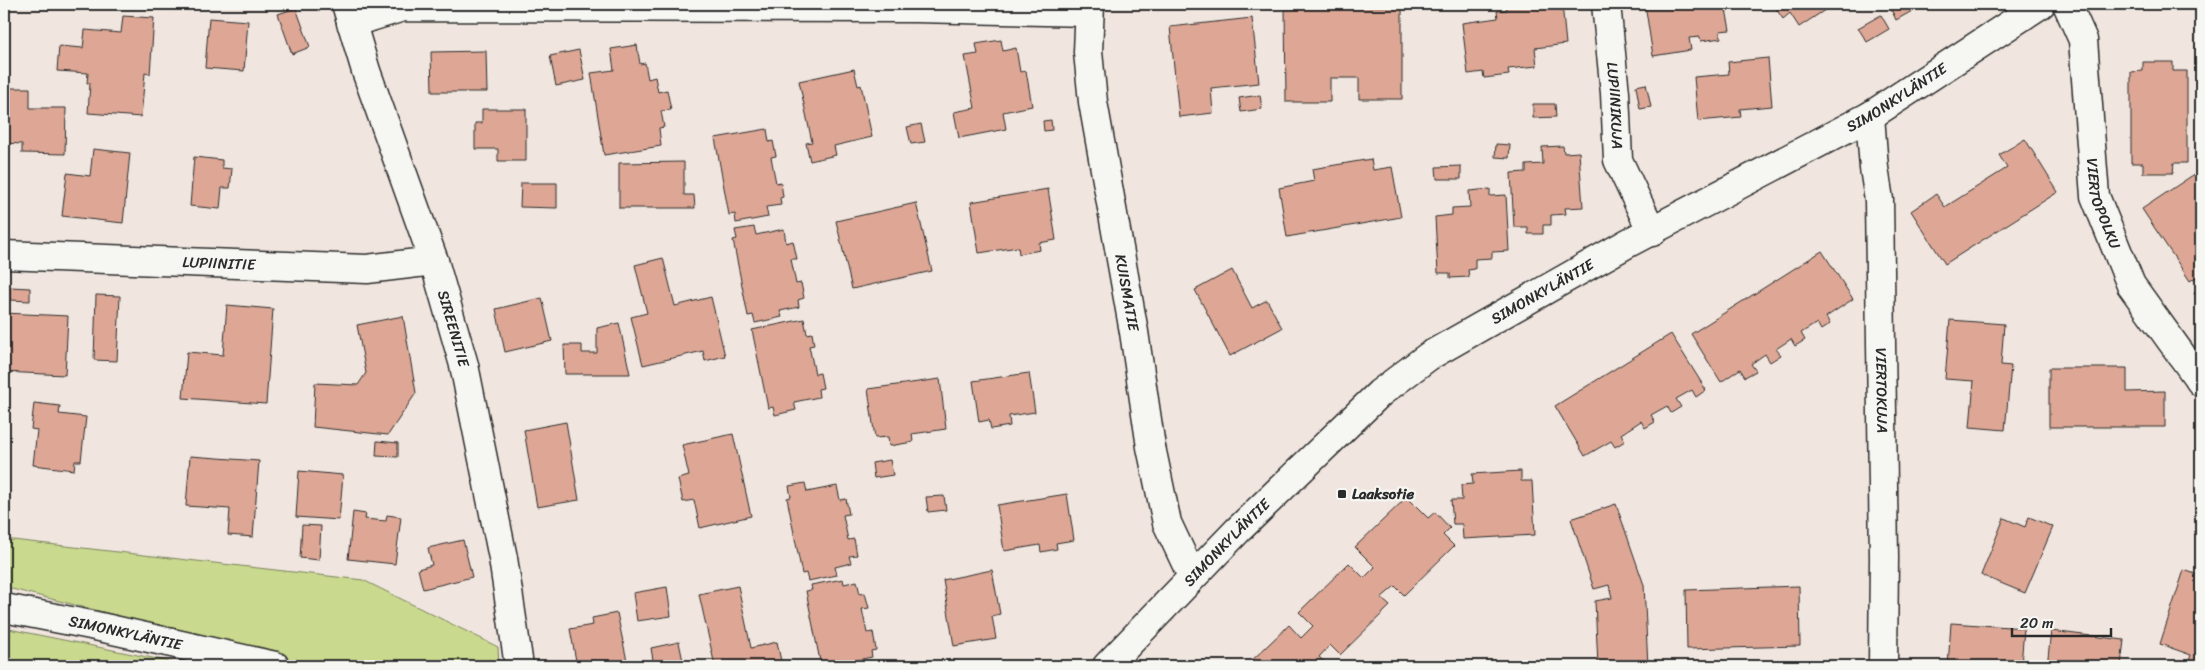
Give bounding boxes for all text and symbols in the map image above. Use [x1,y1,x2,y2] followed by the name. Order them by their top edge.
[1841,55,1954,139] street label: SIMONKYLÄNTIE
[1599,61,1630,150] street label: LUPIINIKUJA
[2079,157,2128,253] street label: VIERTOPOLKU
[182,249,257,278] street label: LUPIINITIE
[1486,251,1600,331] street label: SIMONKYLÄNTIE
[1107,252,1147,335] street label: KUISMATIE
[430,287,477,372] street label: SIREENITIE
[1868,348,1895,433] street label: VIERTOKUJA
[1352,481,1414,507] place label: Laaksotie
[1336,488,1348,500] marker: Laaksotie
[1177,491,1278,593] street label: SIMONKYLÄNTIE
[2012,605,2111,637] scale bar
[67,608,186,658] street label: SIMONKYLÄNTIE
[2020,610,2054,636] text: 20 m

